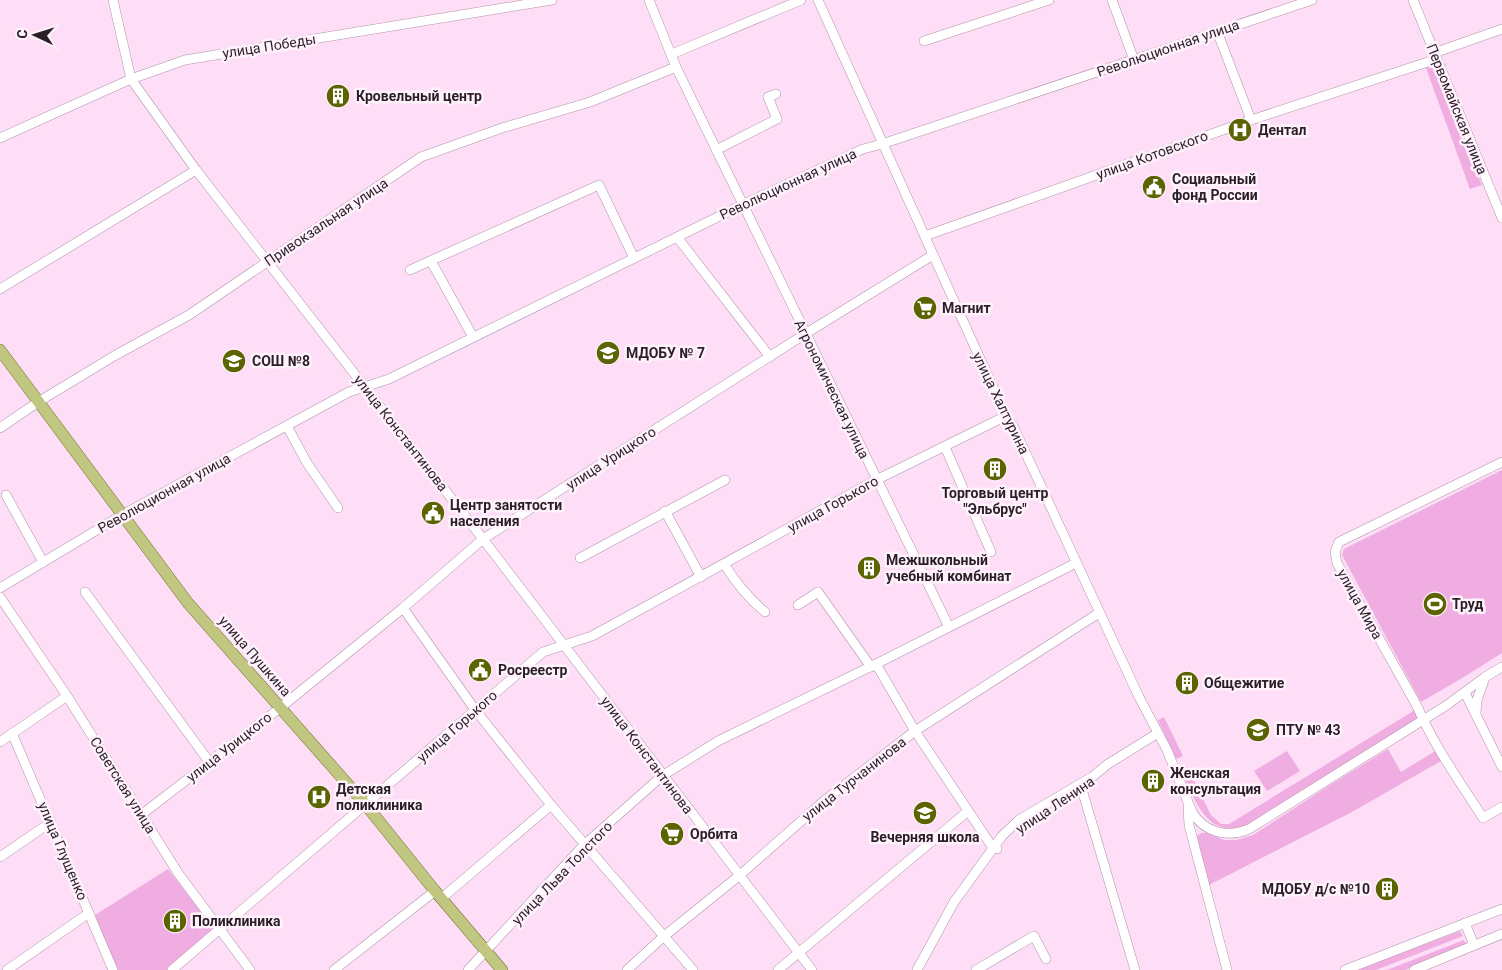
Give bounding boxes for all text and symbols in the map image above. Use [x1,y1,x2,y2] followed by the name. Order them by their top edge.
[10,10,60,60] north arrow
[1095,16,1241,80] street label: Революционная улица
[14,29,30,39] text: С
[221,31,317,61] street label: улица Победы
[1423,41,1491,177] street label: Первомайская улица
[325,83,351,109] building icon: Кровельный центр
[356,88,482,104] place label: Кровельный центр
[1227,117,1253,143] hospital icon: Дентал
[1258,122,1306,138] place label: Дентал
[1094,127,1210,183] street label: улица Котовского
[717,145,859,223] street label: Революционная улица
[1172,171,1258,203] place label: Социальный фонд России
[1141,174,1167,200] public building icon: Социальный фонд России
[261,175,391,269] street label: Привокзальная улица
[912,295,938,321] supermarket icon: Магнит
[942,300,991,316] place label: Магнит
[791,317,873,461] street label: Агрономическая улица
[595,340,621,366] school or university icon: МДОБУ № 7
[626,345,705,361] place label: МДОБУ № 7
[221,348,247,374] school or university icon: СОШ №8
[969,349,1033,457] street label: улица Халтурина
[252,353,310,369] place label: СОШ №8
[351,372,451,494] street label: улица Константинова
[563,423,659,493] street label: улица Урицкого
[95,450,233,536] street label: Революционная улица
[982,456,1008,482] building icon: Торговый центр "Эльбрус"
[785,473,881,535] street label: улица Горького
[942,485,1049,517] place label: Торговый центр "Эльбрус"
[450,497,562,529] place label: Центр занятости населения
[420,500,446,526] public building icon: Центр занятости населения
[886,552,1012,584] place label: Межшкольный учебный комбинат
[856,555,882,581] building icon: Межшкольный учебный комбинат
[1334,566,1386,642] street label: улица Мира
[1422,591,1448,617] sports icon: Труд
[1452,596,1483,612] place label: Труд
[216,613,294,699] street label: улица Пушкина
[467,657,493,683] public building icon: Росреестр
[498,662,568,678] place label: Росреестр
[1174,670,1200,696] building icon: Общежитие
[1204,675,1285,691] place label: Общежитие
[414,687,500,765] street label: улица Горького
[598,693,696,817] street label: улица Константинова
[183,709,275,785] street label: улица Урицкого
[1245,717,1271,743] school or university icon: ПТУ № 43
[1276,722,1341,738] place label: ПТУ № 43
[87,734,159,836] street label: Советская улица
[799,734,909,824] street label: улица Турчанинова
[1170,765,1261,797] place label: Женская консультация
[1140,768,1166,794] building icon: Женская консультация
[1013,773,1097,837] street label: улица Ленина
[336,781,423,813] place label: Детская поликлиника
[306,784,332,810] hospital icon: Детская поликлиника
[35,799,91,903] street label: улица Глущенко
[912,800,938,826] school or university icon: Вечерняя школа
[509,818,615,928] street label: улица Льва Толстого
[659,821,685,847] supermarket icon: Орбита
[690,826,738,842] place label: Орбита
[870,829,980,845] place label: Вечерняя школа
[1374,876,1400,902] building icon: МДОБУ д/с №10
[1262,881,1370,897] place label: МДОБУ д/с №10
[162,908,188,934] building icon: Поликлиника
[192,913,281,929] place label: Поликлиника

